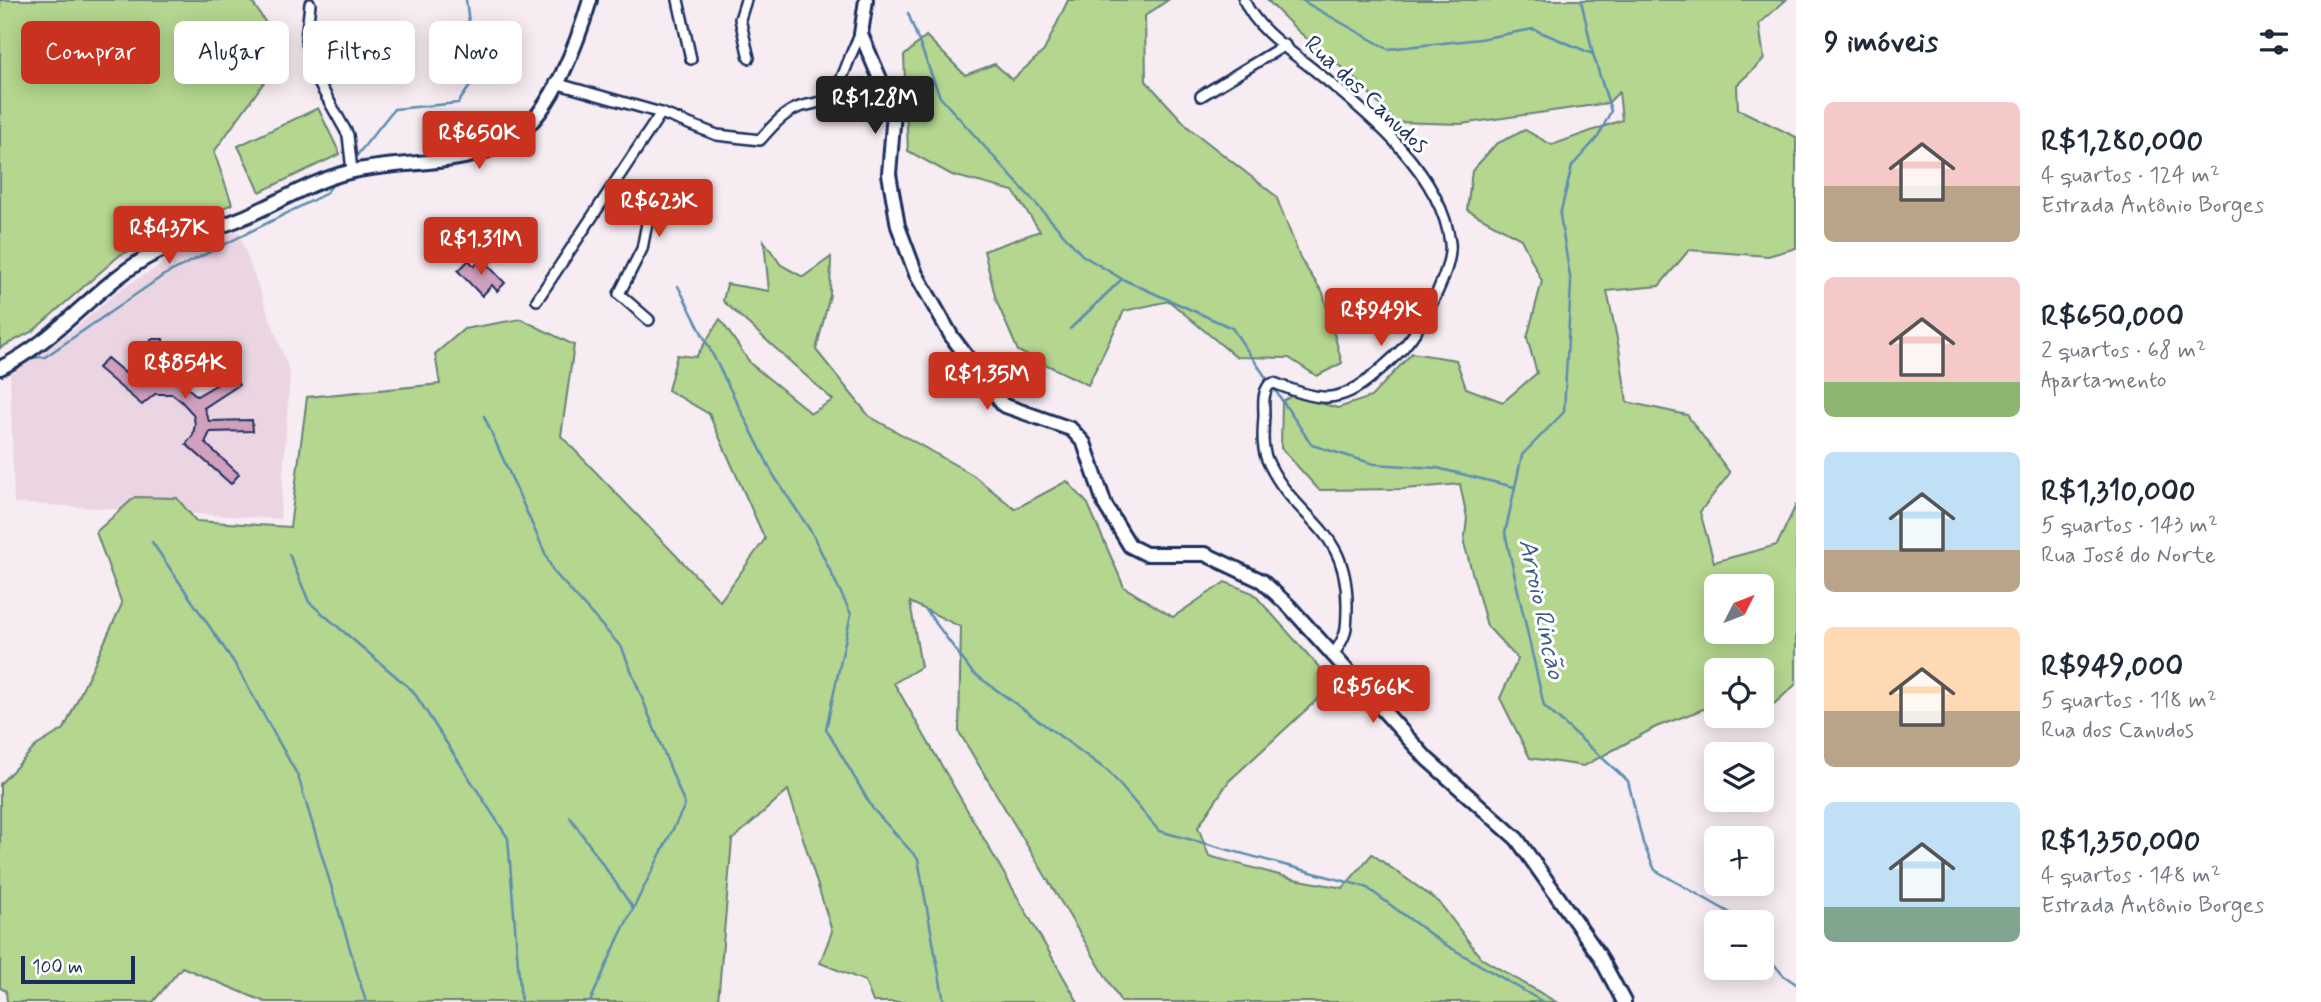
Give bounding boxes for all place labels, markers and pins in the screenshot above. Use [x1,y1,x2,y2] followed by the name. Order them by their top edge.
[810,76,940,136] pin: R$1.28M
[422,111,536,171] pin: R$650K
[602,180,716,239] pin: R$623K
[112,206,226,266] pin: R$437K
[416,218,546,277] pin: R$1.31M
[1324,288,1438,348] pin: R$949K
[128,342,242,401] pin: R$854K
[922,352,1052,412] pin: R$1.35M
[1316,666,1430,725] pin: R$566K

